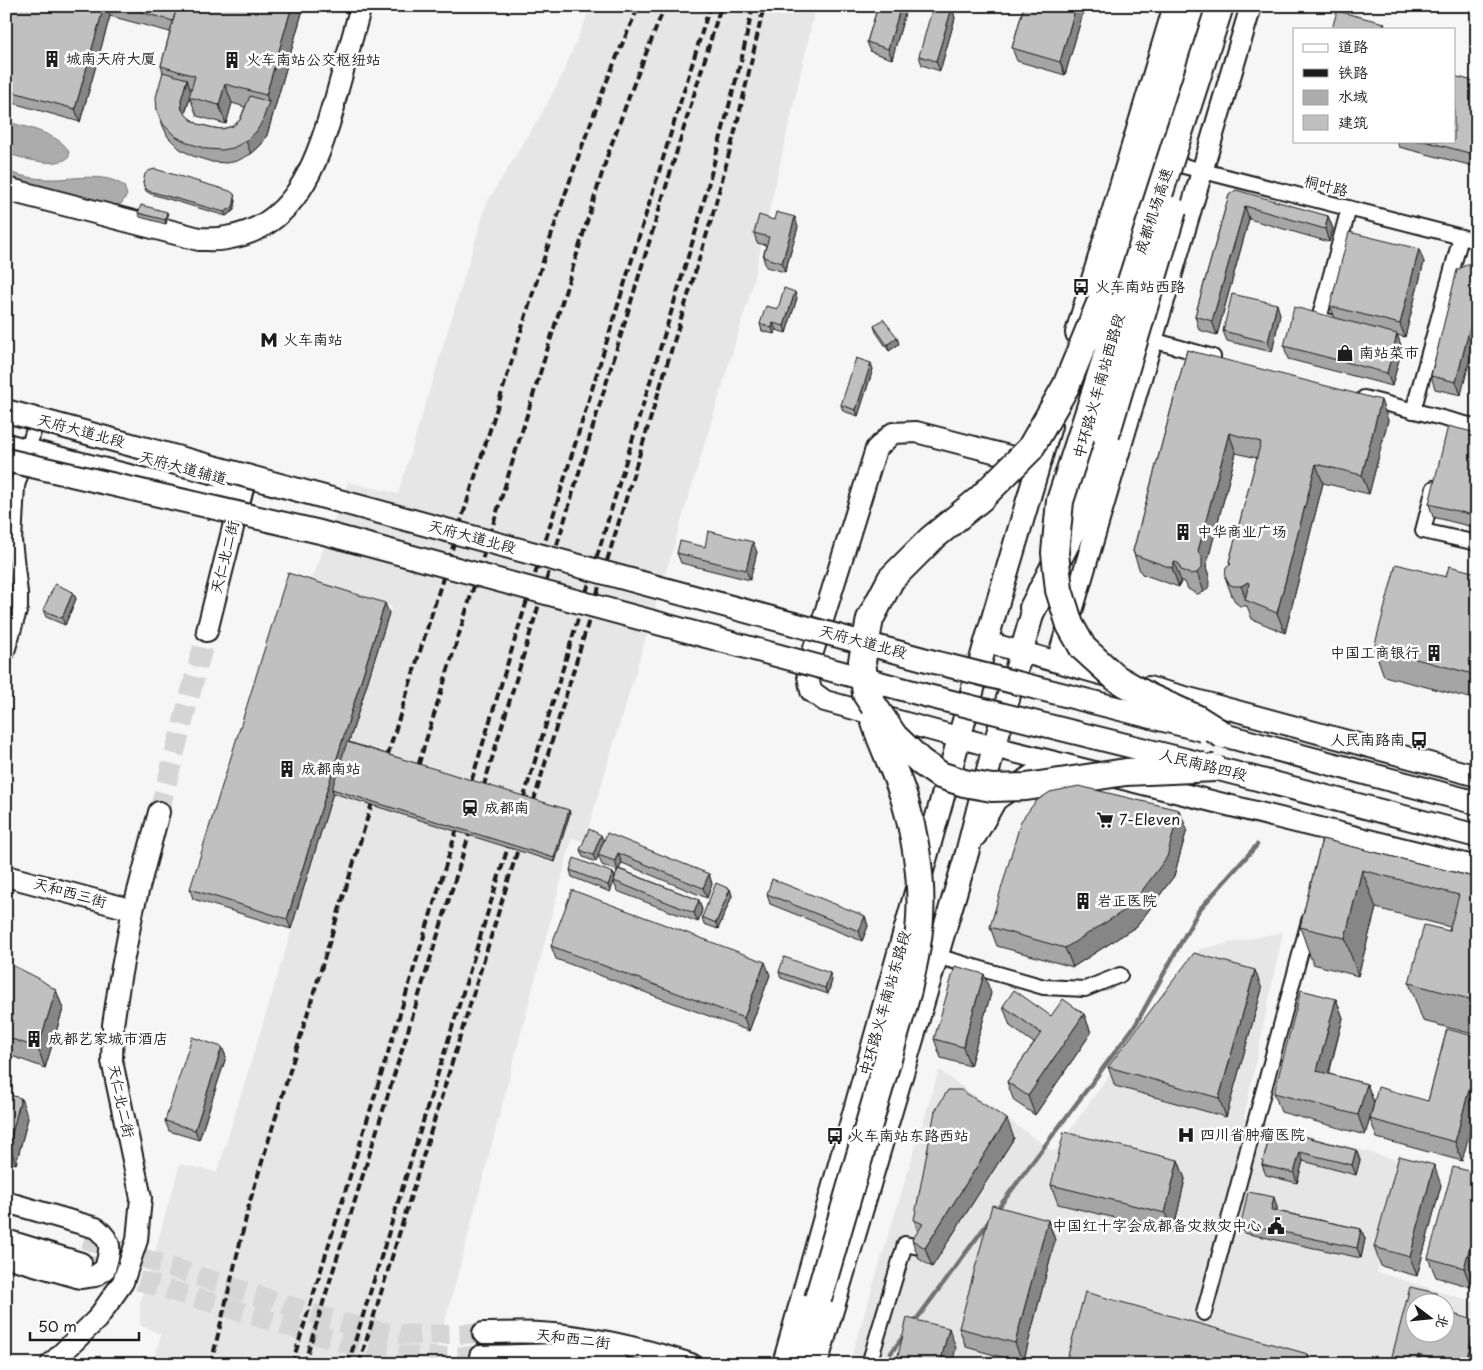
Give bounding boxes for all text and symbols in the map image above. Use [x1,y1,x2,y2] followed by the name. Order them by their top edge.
[1293,28,1456,142] legend
[1338,34,1368,57] text: 道路
[66,46,156,69] place label: 城南天府大厦
[246,47,381,70] place label: 火车南站公交枢纽站
[42,49,62,69] building icon: 城南天府大厦
[222,50,242,70] building icon: 火车南站公交枢纽站
[1338,60,1368,83] text: 铁路
[1338,84,1368,107] text: 水域
[1338,110,1368,133] text: 建筑
[1128,164,1177,257] street label: 成都机场高速
[1302,168,1351,201] street label: 桐叶路
[1095,274,1185,297] place label: 火车南站西路
[1071,277,1091,297] bus stop icon: 火车南站西路
[1066,310,1129,461] street label: 中环路火车南站西路段
[283,327,343,350] place label: 火车南站
[259,330,279,350] metro station icon: 火车南站
[1359,340,1419,363] place label: 南站菜市
[1335,343,1355,363] shop icon: 南站菜市
[35,407,128,452] street label: 天府大道北段
[137,444,230,489] street label: 天府大道辅道
[426,513,519,558] street label: 天府大道北段
[203,517,244,596] street label: 天仁北二街
[1197,519,1287,542] place label: 中华商业广场
[1173,522,1193,542] building icon: 中华商业广场
[817,618,910,663] street label: 天府大道北段
[1330,640,1420,663] place label: 中国工商银行
[1424,643,1444,663] building icon: 中国工商银行
[1330,727,1405,750] place label: 人民南路南
[1409,730,1429,750] bus stop icon: 人民南路南
[1157,741,1250,786] street label: 人民南路四段
[301,756,361,779] place label: 成都南站
[277,759,297,779] building icon: 成都南站
[484,795,529,818] place label: 成都南
[460,798,480,818] station icon: 成都南
[1119,807,1180,830] place label: 7-Eleven
[1095,810,1115,830] supermarket icon: 7-Eleven
[31,871,110,912] street label: 天和西三街
[1097,888,1157,911] place label: 岩正医院
[1073,891,1093,911] building icon: 岩正医院
[852,927,915,1078] street label: 中环路火车南站东路段
[48,1026,168,1049] place label: 成都艺家城市酒店
[24,1029,44,1049] building icon: 成都艺家城市酒店
[103,1062,142,1140] street label: 天仁北二街
[1200,1122,1305,1145] place label: 四川省肿瘤医院
[849,1123,969,1146] place label: 火车南站东路西站
[1176,1125,1196,1145] hospital icon: 四川省肿瘤医院
[825,1126,845,1146] bus stop icon: 火车南站东路西站
[1052,1213,1262,1236] place label: 中国红十字会成都备灾救灾中心
[1266,1216,1286,1236] public building icon: 中国红十字会成都备灾救灾中心
[1406,1292,1456,1342] north arrow
[30,1310,139,1342] scale bar
[1431,1312,1455,1331] text: 北
[38,1314,77,1337] text: 50 m
[535,1322,612,1353] street label: 天和西二街

